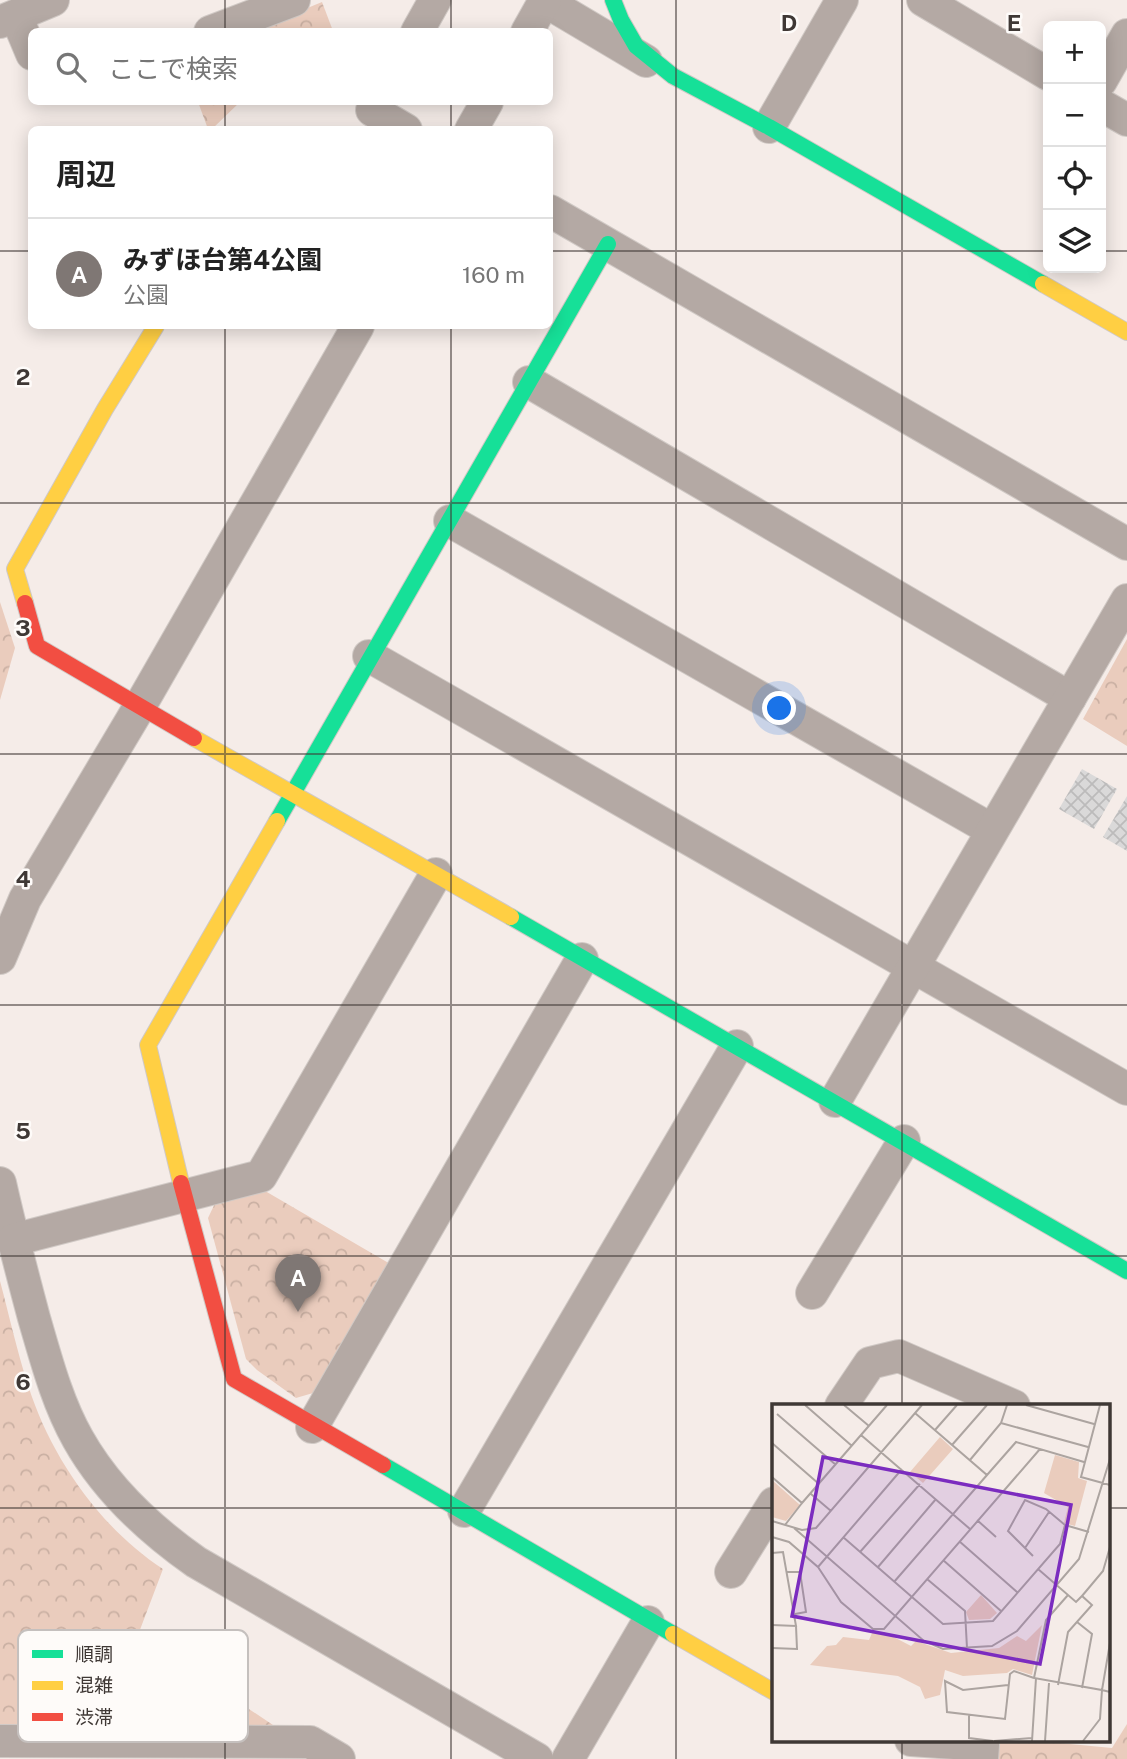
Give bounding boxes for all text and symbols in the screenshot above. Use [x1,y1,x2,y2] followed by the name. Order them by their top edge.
[781,9,797,36] text: D
[1007,9,1021,36] text: E
[1043,21,1106,273] map controls
[1043,21,1106,84] button: +
[28,28,553,105] search box
[52,48,90,86] icon: search
[108,53,238,84] text: ここで検索
[1043,84,1106,147] button: −
[1043,147,1106,210] button: locate
[56,156,116,192] text: 周辺
[1043,210,1106,273] button: layers
[123,244,322,275] text: みずほ台第4公園
[71,261,87,288] text: A
[462,261,525,288] text: 160 m
[123,281,169,308] text: 公園
[16,363,30,390] text: 2
[15,614,31,641] text: 3
[762,691,796,725] your location
[15,865,31,892] text: 4
[15,1117,31,1144] text: 5
[275,1254,321,1312] pin: A
[15,1368,31,1395] text: 6
[772,1404,1110,1742] inset map
[18,1630,248,1742] legend
[75,1643,113,1665] text: 順調
[75,1674,113,1696] text: 混雑
[75,1706,113,1728] text: 渋滞

